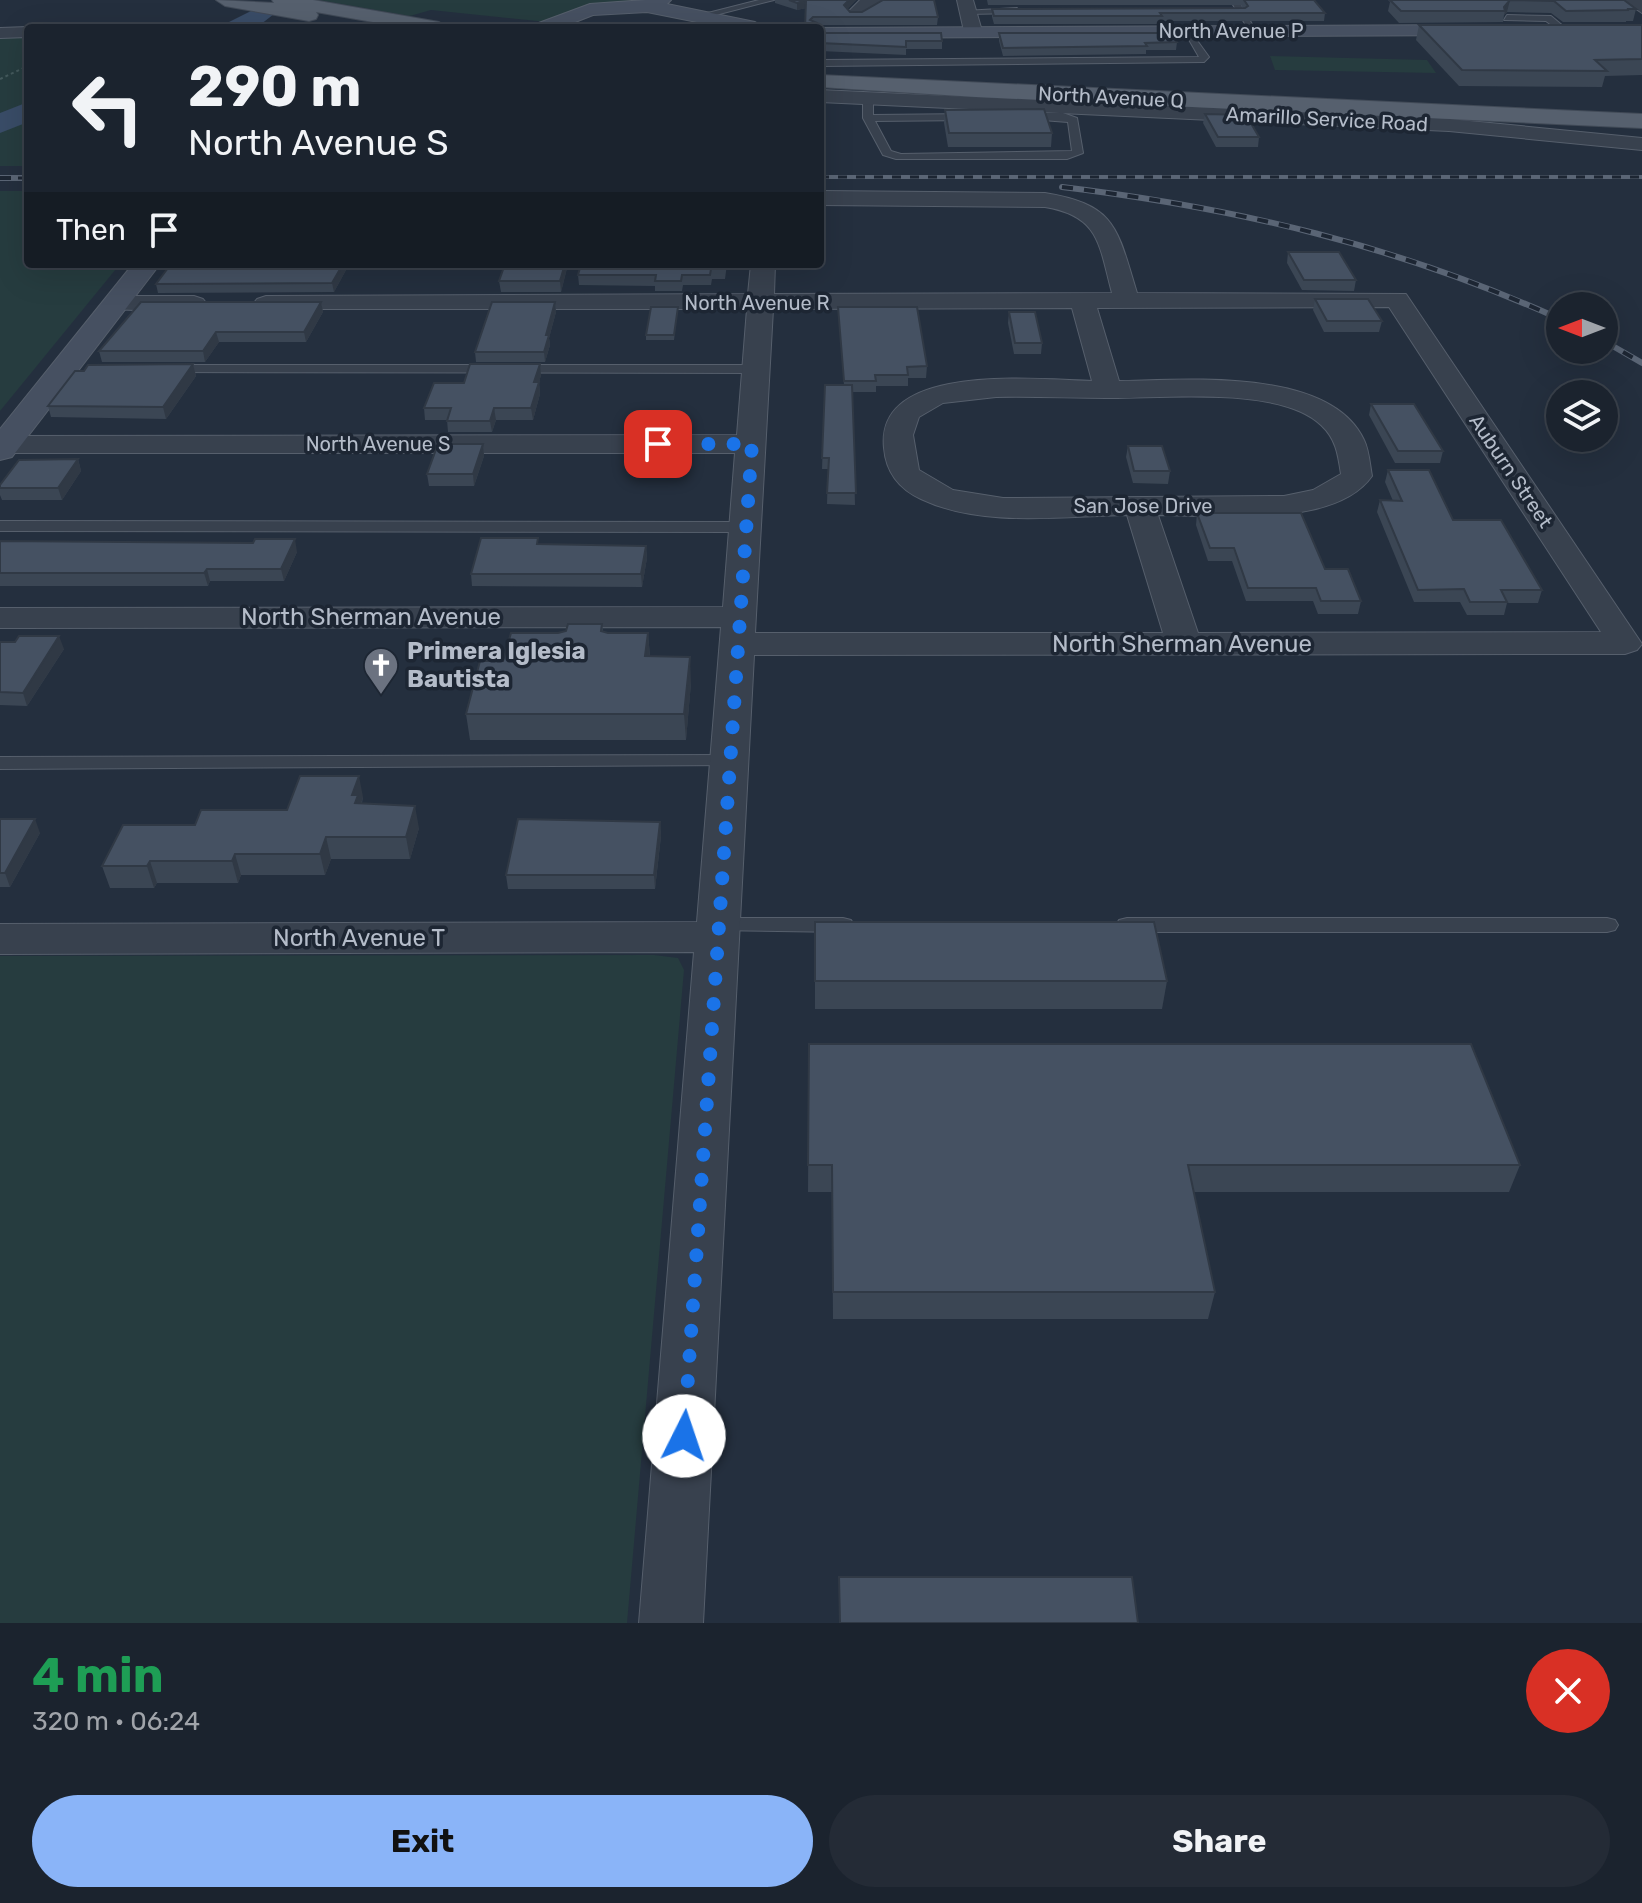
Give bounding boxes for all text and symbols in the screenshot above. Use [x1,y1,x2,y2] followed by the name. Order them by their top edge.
[1158,19,1304,43] street label: North Avenue P
[188,54,362,120] text: 290 m
[56,56,160,160] icon: left
[1038,81,1184,113] street label: North Avenue Q
[1225,102,1429,136] street label: Amarillo Service Road
[188,121,449,164] text: North Avenue S
[142,208,186,252] icon: arrive
[56,212,126,248] text: Then
[684,291,830,315] street label: North Avenue R
[1546,292,1618,364] north arrow
[1546,292,1618,452] map controls
[1546,380,1618,452] button: layers
[624,410,692,478] pin
[1464,410,1558,532] street label: Auburn Street
[636,422,680,466] icon: arrive
[306,432,450,456] street label: North Avenue S
[1073,494,1213,518] street label: San Jose Drive
[241,603,501,631] street label: North Sherman Avenue
[1052,630,1312,658] street label: North Sherman Avenue
[407,637,586,693] place label: Primera Iglesia Bautista
[362,646,400,696] church icon: Primera Iglesia Bautista
[273,924,445,952] street label: North Avenue T
[642,1394,726,1478] position arrow
[32,1647,164,1704] text: 4 min
[1526,1649,1610,1733] button: close
[32,1706,200,1737] text: 320 m · 06:24
[32,1795,813,1887] button: Exit
[829,1795,1610,1887] button: Share

